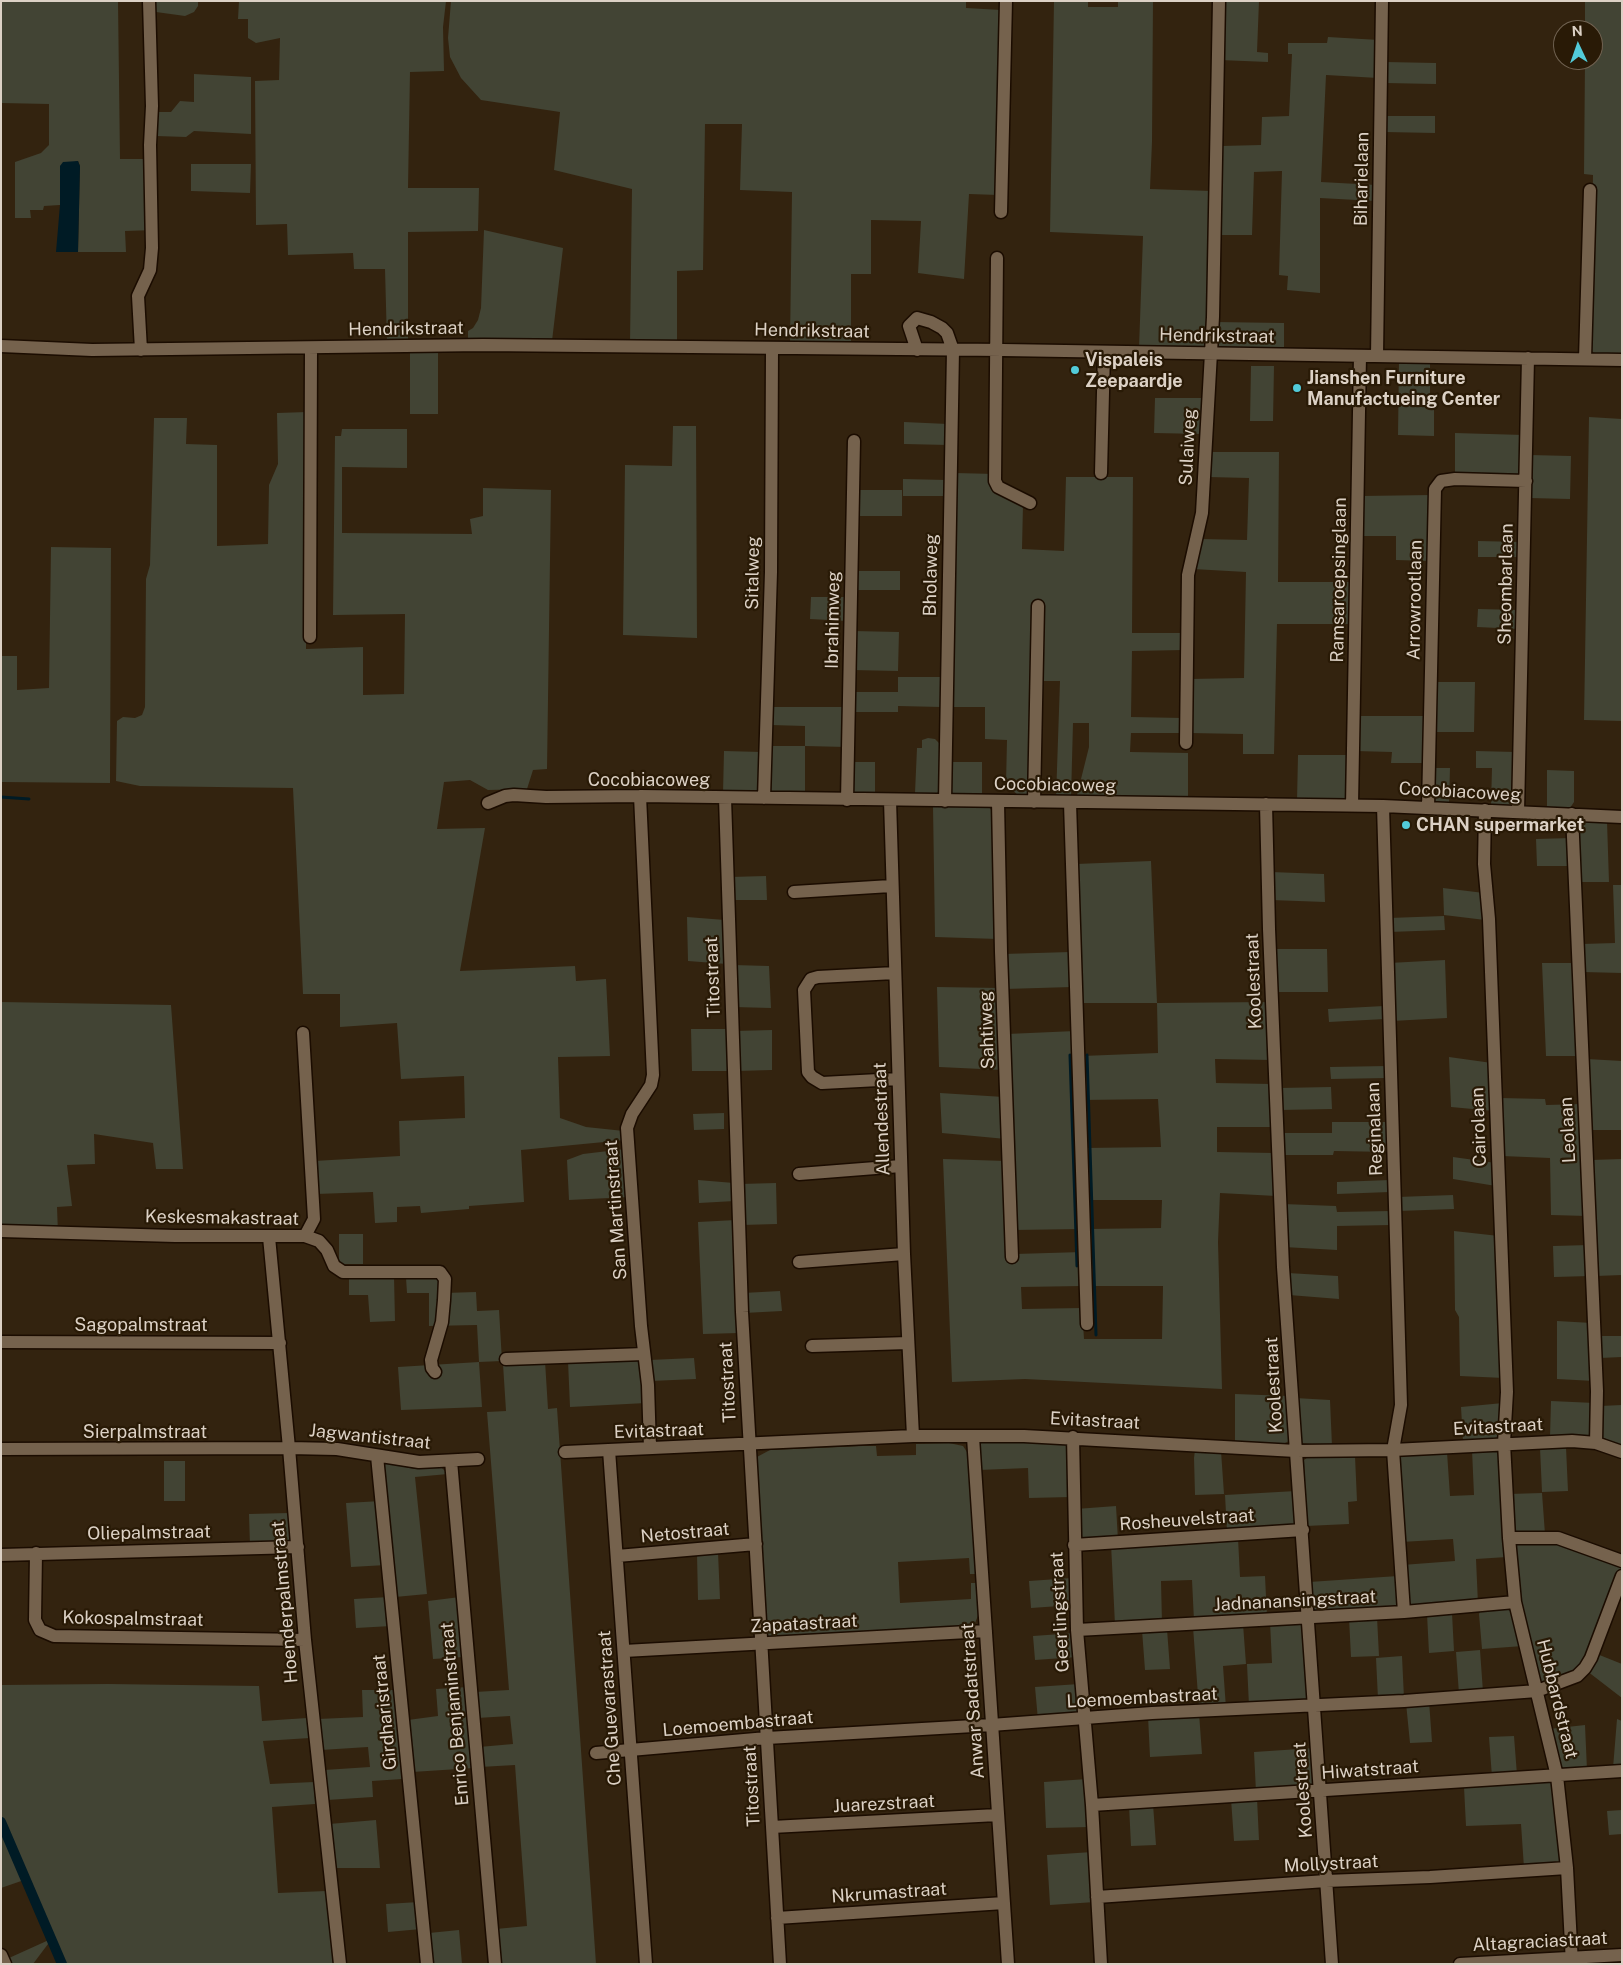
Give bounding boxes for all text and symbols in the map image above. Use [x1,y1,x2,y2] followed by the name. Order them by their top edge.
[1553,20,1603,70] north arrow
[1571,23,1583,39] text: N
[1350,132,1374,226] street label: Biharielaan
[348,317,464,341] street label: Hendrikstraat
[754,319,870,343] street label: Hendrikstraat
[1159,324,1275,348] street label: Hendrikstraat
[1085,349,1183,392] place label: Vispaleis Zeepaardje
[1069,364,1081,376] marker: Vispaleis Zeepaardje
[1307,367,1500,409] place label: Jianshen Furniture Manufactueing Center
[1291,382,1303,394] marker: Jianshen Furniture Manufactueing Center
[1175,408,1201,486] street label: Sulaiweg
[1327,497,1351,663] street label: Ramsaroepsinglaan
[1494,523,1518,645] street label: Sheombarlaan
[919,533,943,617] street label: Bholaweg
[742,536,764,610] street label: Sitalweg
[1403,540,1427,660] street label: Arrowrootlaan
[821,571,845,669] street label: Ibrahimweg
[588,769,710,791] street label: Cocobiacoweg
[994,773,1116,797] street label: Cocobiacoweg
[1398,778,1522,806] street label: Cocobiacoweg
[1416,814,1584,836] place label: CHAN supermarket
[1400,819,1412,831] marker: CHAN supermarket
[1242,932,1266,1030] street label: Koolestraat
[701,936,725,1018] street label: Titostraat
[975,990,999,1070] street label: Sahtiweg
[869,1062,895,1176] street label: Allendestraat
[1363,1082,1387,1176] street label: Reginalaan
[1467,1087,1491,1167] street label: Cairolaan
[1555,1096,1581,1164] street label: Leolaan
[600,1139,632,1281] street label: San Martinstraat
[145,1206,299,1230] street label: Keskesmakastraat
[74,1314,208,1336] street label: Sagopalmstraat
[1261,1336,1287,1434] street label: Koolestraat
[715,1341,741,1423] street label: Titostraat
[1049,1408,1141,1434] street label: Evitastraat
[1452,1414,1544,1440] street label: Evitastraat
[613,1419,705,1443] street label: Evitastraat
[308,1420,432,1454] street label: Jagwantistraat
[83,1421,207,1443] street label: Sierpalmstraat
[1119,1505,1255,1535] street label: Rosheuvelstraat
[640,1518,730,1548] street label: Netostraat
[267,1520,303,1684] street label: Hoenderpalmstraat
[87,1521,211,1545] street label: Oliepalmstraat
[1046,1551,1074,1673] street label: Geerlingstraat
[1213,1586,1377,1616] street label: Jadnanansingstraat
[62,1607,204,1631] street label: Kokospalmstraat
[750,1610,858,1638] street label: Zapatastraat
[436,1621,474,1807] street label: Enrico Benjaminstraat
[957,1622,989,1780] street label: Anwar Sadatstraat
[594,1630,626,1786] street label: Che Guevarastraat
[1532,1637,1582,1761] street label: Hubbardstraat
[368,1653,402,1771] street label: Girdharistraat
[1066,1683,1218,1713] street label: Loemoembastraat
[662,1707,814,1741] street label: Loemoembastraat
[1289,1741,1317,1839] street label: Koolestraat
[739,1745,765,1827] street label: Titostraat
[1321,1756,1419,1784] street label: Hiwatstraat
[832,1791,936,1817] street label: Juarezstraat
[1283,1851,1379,1877] street label: Mollystraat
[830,1878,948,1908] street label: Nkrumastraat
[1472,1928,1608,1956] street label: Altagraciastraat

